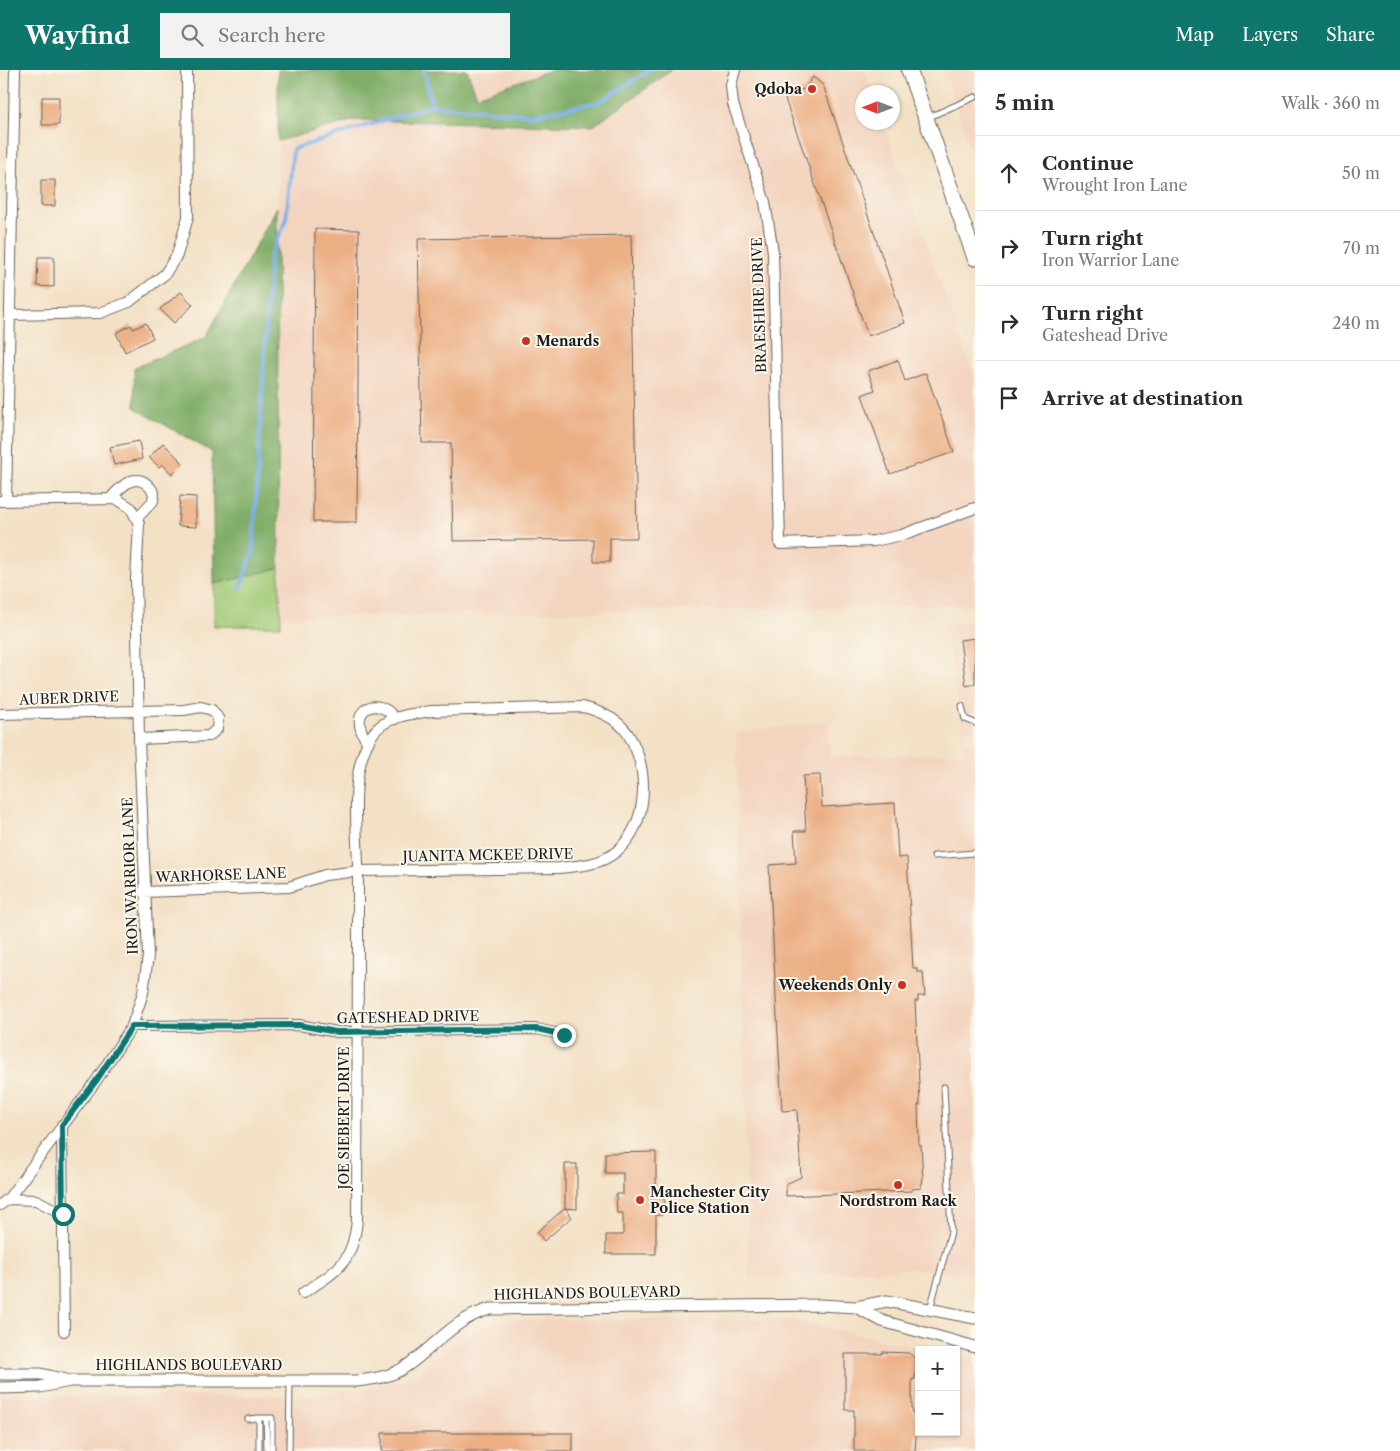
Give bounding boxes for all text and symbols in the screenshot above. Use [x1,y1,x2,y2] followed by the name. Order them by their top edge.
[160,13,510,58] search box
[25,21,130,50] text: Wayfind
[178,21,206,49] icon: search
[218,24,326,47] text: Search here
[1176,24,1214,46] text: Map
[1242,24,1298,46] text: Layers
[1326,24,1375,46] text: Share
[755,80,803,98] place label: Qdoba
[806,83,818,95] marker: Qdoba
[855,85,900,130] north arrow
[995,90,1055,115] text: 5 min
[1281,93,1380,113] text: Walk · 360 m
[1042,152,1134,175] text: Continue
[995,159,1023,187] icon: ahead
[1342,163,1380,183] text: 50 m
[1042,175,1187,195] text: Wrought Iron Lane
[1042,227,1143,250] text: Turn right
[995,234,1023,262] icon: right
[748,237,770,373] street label: BRAESHIRE DRIVE
[1343,238,1380,258] text: 70 m
[1042,250,1179,270] text: Iron Warrior Lane
[1042,302,1143,325] text: Turn right
[995,309,1023,337] icon: right
[1332,313,1380,333] text: 240 m
[1042,325,1168,345] text: Gateshead Drive
[536,332,599,350] place label: Menards
[520,335,532,347] marker: Menards
[995,384,1023,412] icon: arrive
[1042,387,1243,410] text: Arrive at destination
[18,687,119,709] street label: AUBER DRIVE
[118,797,142,955] street label: IRON WARRIOR LANE
[400,845,574,866] street label: JUANITA MCKEE DRIVE
[154,864,287,886] street label: WARHORSE LANE
[778,976,892,994] place label: Weekends Only
[896,979,908,991] marker: Weekends Only
[337,1007,479,1027] street label: GATESHEAD DRIVE
[553,1024,576,1047] route end
[335,1047,353,1191] street label: JOE SIEBERT DRIVE
[892,1179,904,1191] marker: Nordstrom Rack
[650,1183,770,1217] place label: Manchester City Police Station
[839,1192,958,1210] place label: Nordstrom Rack
[634,1194,646,1206] marker: Manchester City Police Station
[52,1203,75,1226] route start
[493,1282,681,1304] street label: HIGHLANDS BOULEVARD
[915,1346,960,1436] map controls
[915,1346,960,1391] button: +
[96,1356,282,1374] street label: HIGHLANDS BOULEVARD
[915,1391,960,1436] button: −

